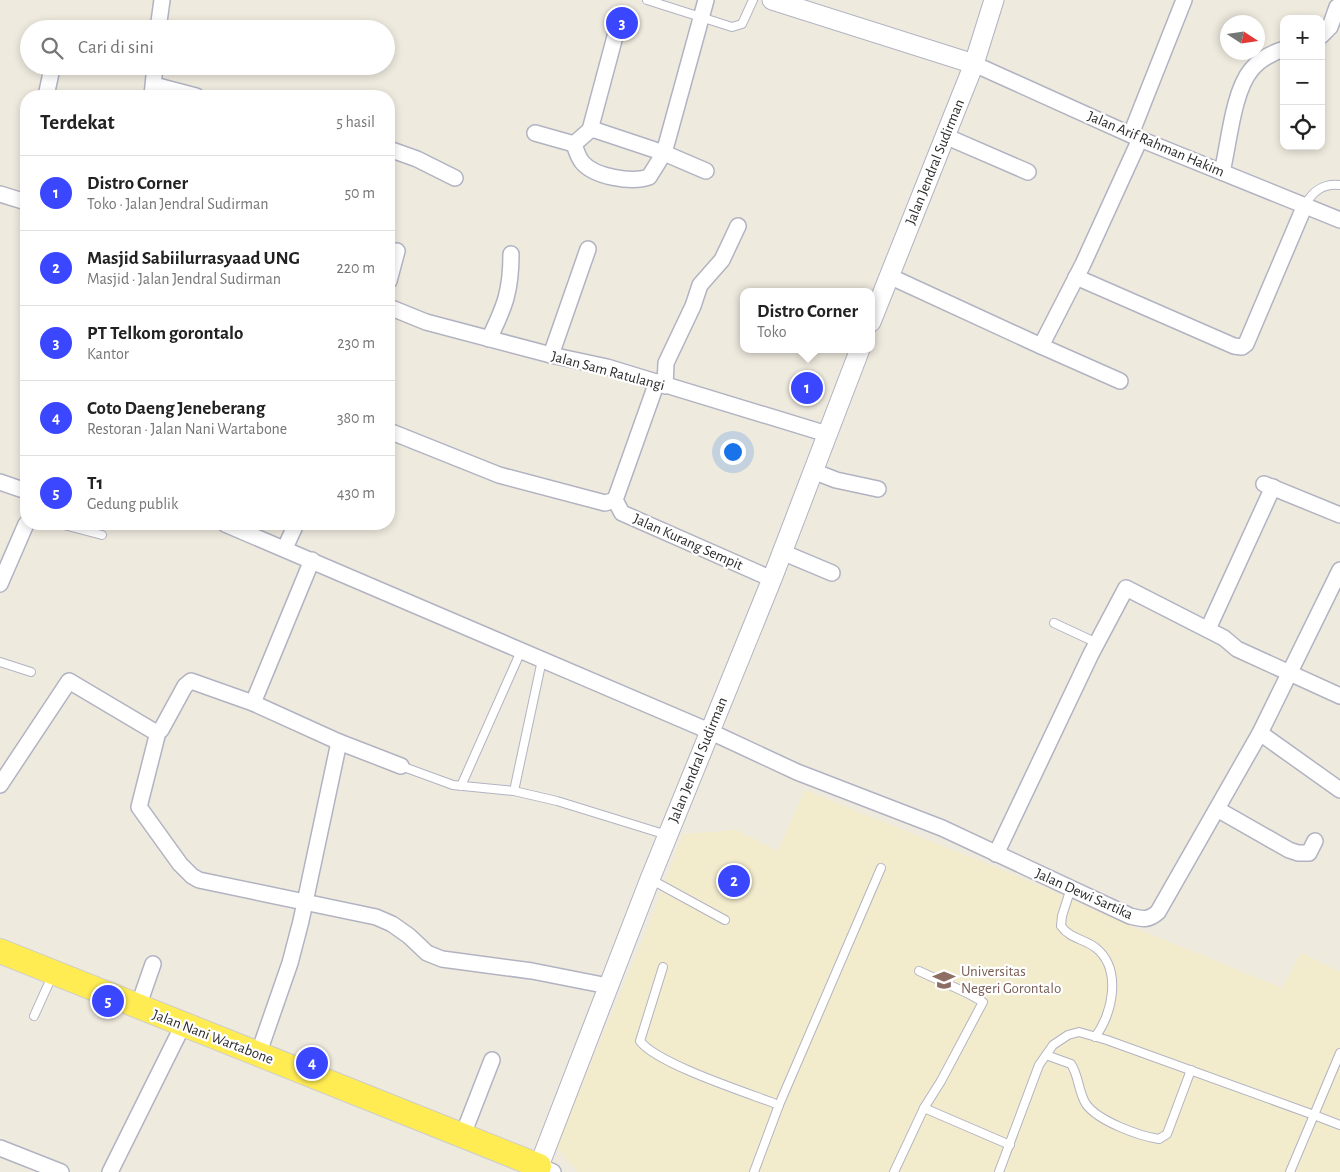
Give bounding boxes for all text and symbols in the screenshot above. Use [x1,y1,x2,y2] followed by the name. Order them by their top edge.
[606,4,638,42] pin: 3
[1220,15,1265,60] north arrow
[1280,15,1325,150] map controls
[1280,15,1325,60] button: +
[20,20,395,75] search box
[38,34,66,62] icon: search
[78,38,154,57] text: Cari di sini
[1280,60,1325,105] button: −
[903,97,967,227] street label: Jalan Jendral Sudirman
[1280,105,1325,150] button: locate
[1085,108,1227,180] street label: Jalan Arif Rahman Hakim
[40,112,115,133] text: Terdekat
[336,114,375,130] text: 5 hasil
[87,174,188,193] text: Distro Corner
[53,185,59,201] text: 1
[344,185,375,201] text: 50 m
[87,196,268,212] text: Toko · Jalan Jendral Sudirman
[87,249,300,268] text: Masjid Sabiilurrasyaad UNG
[52,260,60,276] text: 2
[337,260,375,276] text: 220 m
[87,271,281,287] text: Masjid · Jalan Jendral Sudirman
[740,288,875,353] popup
[757,302,858,321] text: Distro Corner
[87,324,243,343] text: PT Telkom gorontalo
[757,324,787,340] text: Toko
[53,335,59,351] text: 3
[337,335,375,351] text: 230 m
[87,346,129,362] text: Kantor
[550,349,666,393] street label: Jalan Sam Ratulangi
[791,369,823,407] pin: 1
[87,399,265,418] text: Coto Daeng Jeneberang
[52,410,60,426] text: 4
[337,410,375,426] text: 380 m
[87,421,287,437] text: Restoran · Jalan Nani Wartabone
[720,439,746,465] your location
[87,474,103,493] text: T1
[53,485,59,501] text: 5
[337,485,375,501] text: 430 m
[87,496,178,512] text: Gedung publik
[631,511,745,573] street label: Jalan Kurang Sempit
[666,695,730,825] street label: Jalan Jendral Sudirman
[718,862,750,900] pin: 2
[1033,866,1135,922] street label: Jalan Dewi Sartika
[961,964,1061,996] place label: Universitas Negeri Gorontalo
[931,967,957,993] school or university icon: Universitas Negeri Gorontalo
[92,982,124,1020] pin: 5
[151,1007,276,1067] street label: Jalan Nani Wartabone
[296,1044,328,1082] pin: 4

